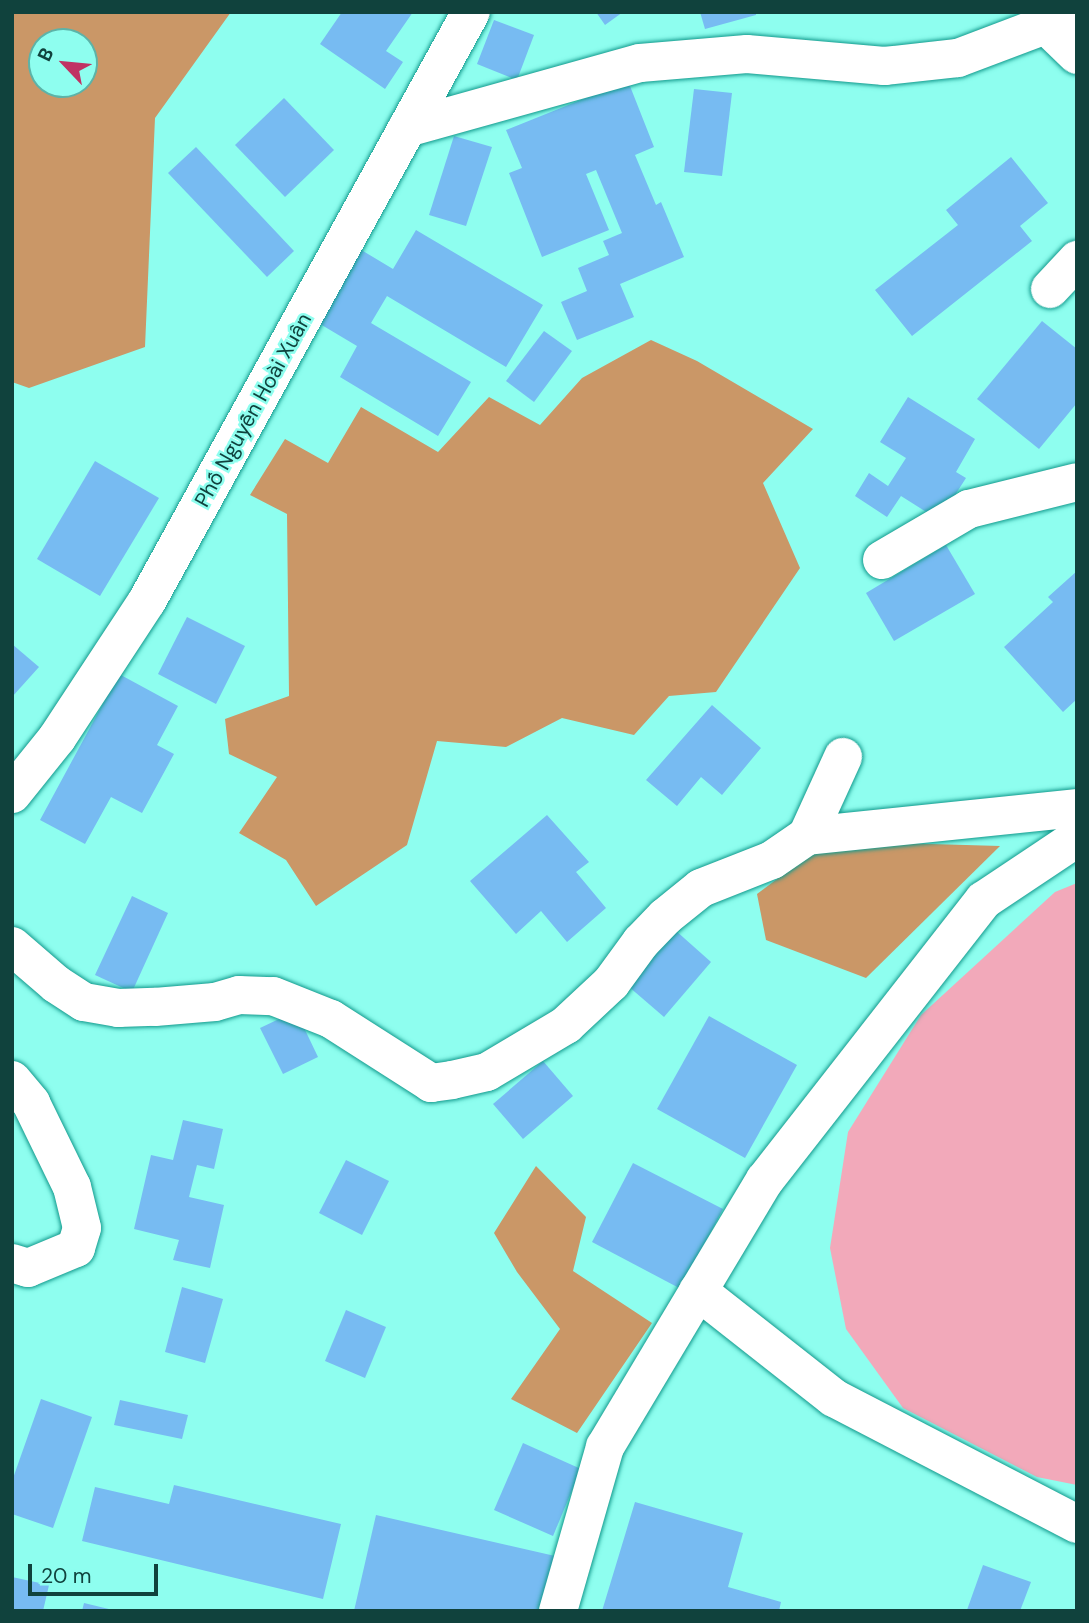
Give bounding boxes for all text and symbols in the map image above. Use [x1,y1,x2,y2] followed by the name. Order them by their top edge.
[28,28,98,98] north arrow
[32,44,59,65] text: B
[189,309,317,511] street label: Phố Nguyễn Hoài Xuân
[32,1550,161,1594] scale bar
[41,1562,92,1590] text: 20 m

